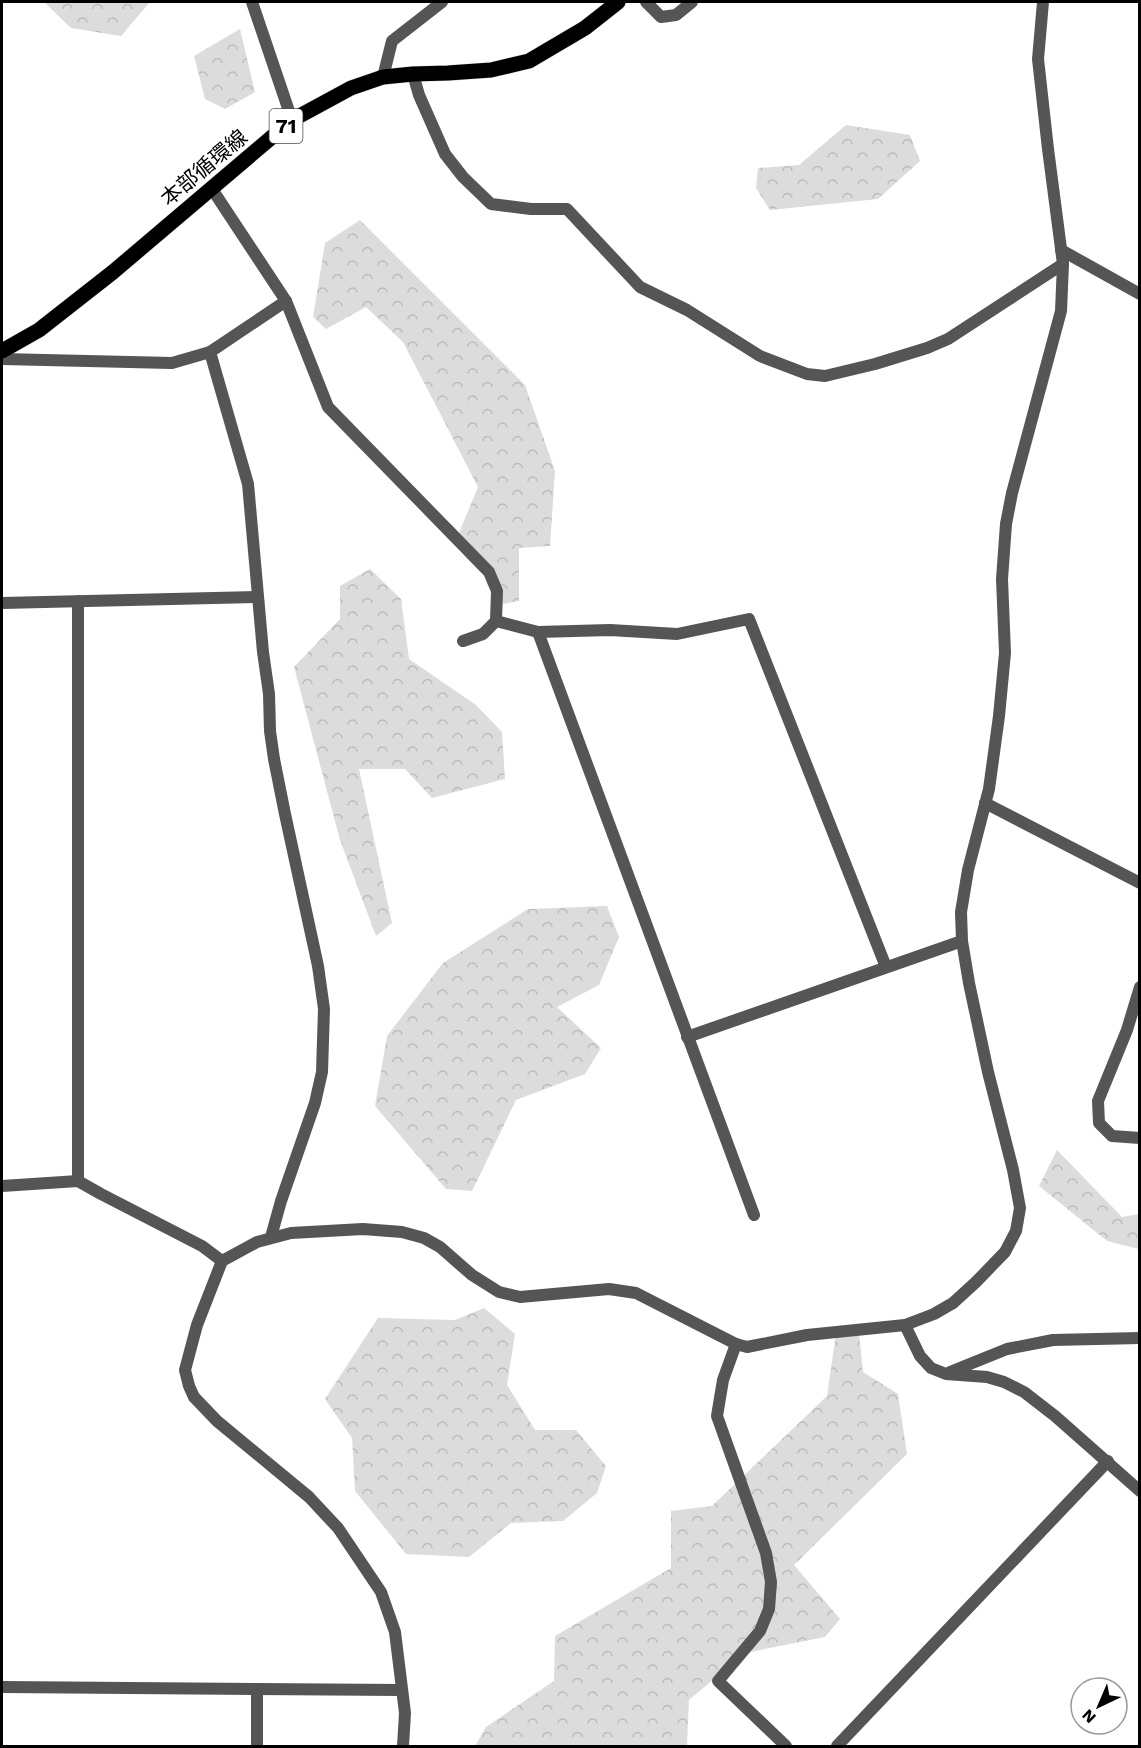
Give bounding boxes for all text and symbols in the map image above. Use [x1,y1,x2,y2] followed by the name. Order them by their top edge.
[270,109,302,143] road number: 71
[155,124,252,211] street label: 本部循環線
[1069,1676,1129,1736] north arrow
[1078,1705,1100,1727] text: N

